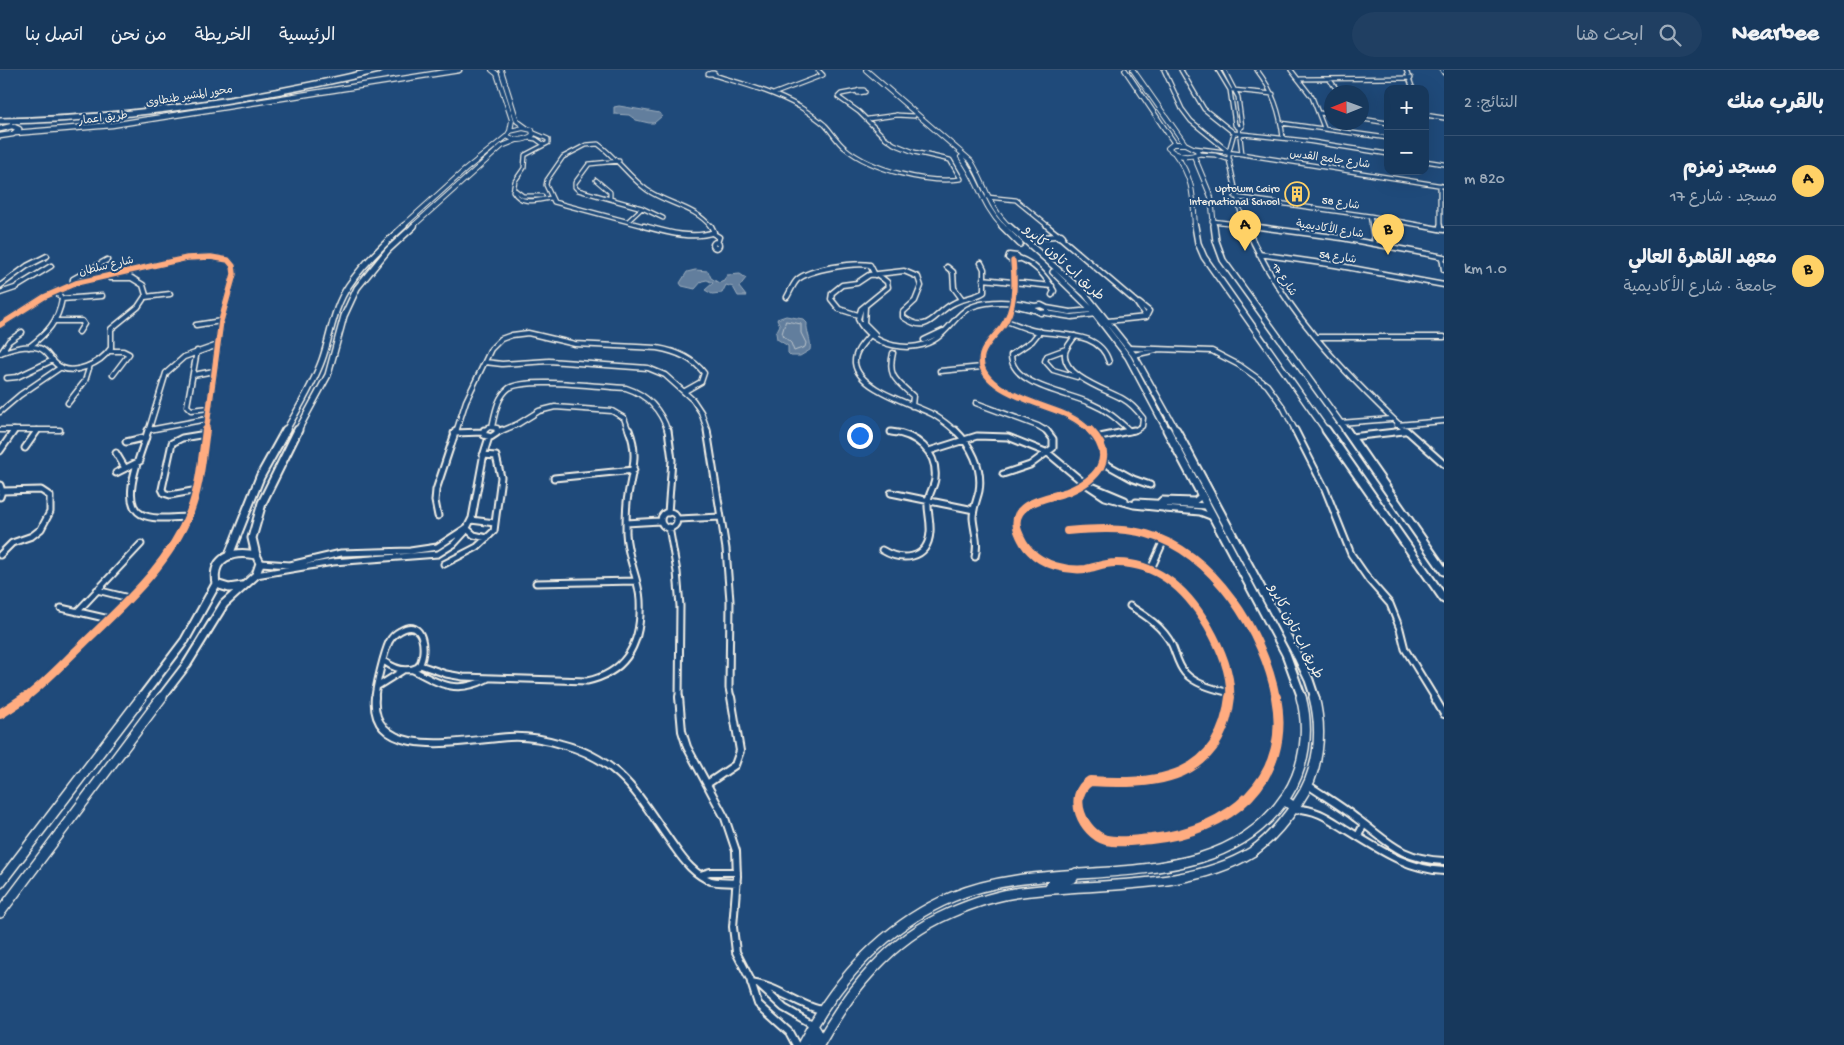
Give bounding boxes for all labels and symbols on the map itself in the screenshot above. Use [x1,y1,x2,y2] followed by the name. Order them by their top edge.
[145,83,234,110] street label: محور المشير طنطاوى
[1324,85,1369,130] north arrow
[77,109,128,128] street label: طريق اعمار
[1289,147,1371,173] street label: شارع جامع القدس
[1284,181,1310,207] building icon: Uptowm Cairo International School
[1189,184,1281,209] place label: Uptowm Cairo International School
[1321,194,1361,214] street label: شارع 58
[1229,210,1261,251] pin: A
[1372,214,1404,255] pin: B
[1295,216,1365,242] street label: شارع الأكاديمية
[1019,221,1107,306] street label: طريق اب تاون كايرو
[1318,248,1357,268] street label: شارع 54
[78,254,135,280] street label: شارع سلطان
[1267,260,1299,299] street label: شارع 17
[847,423,873,449] your location
[1263,581,1326,682] street label: طريق اب تاون كايرو

